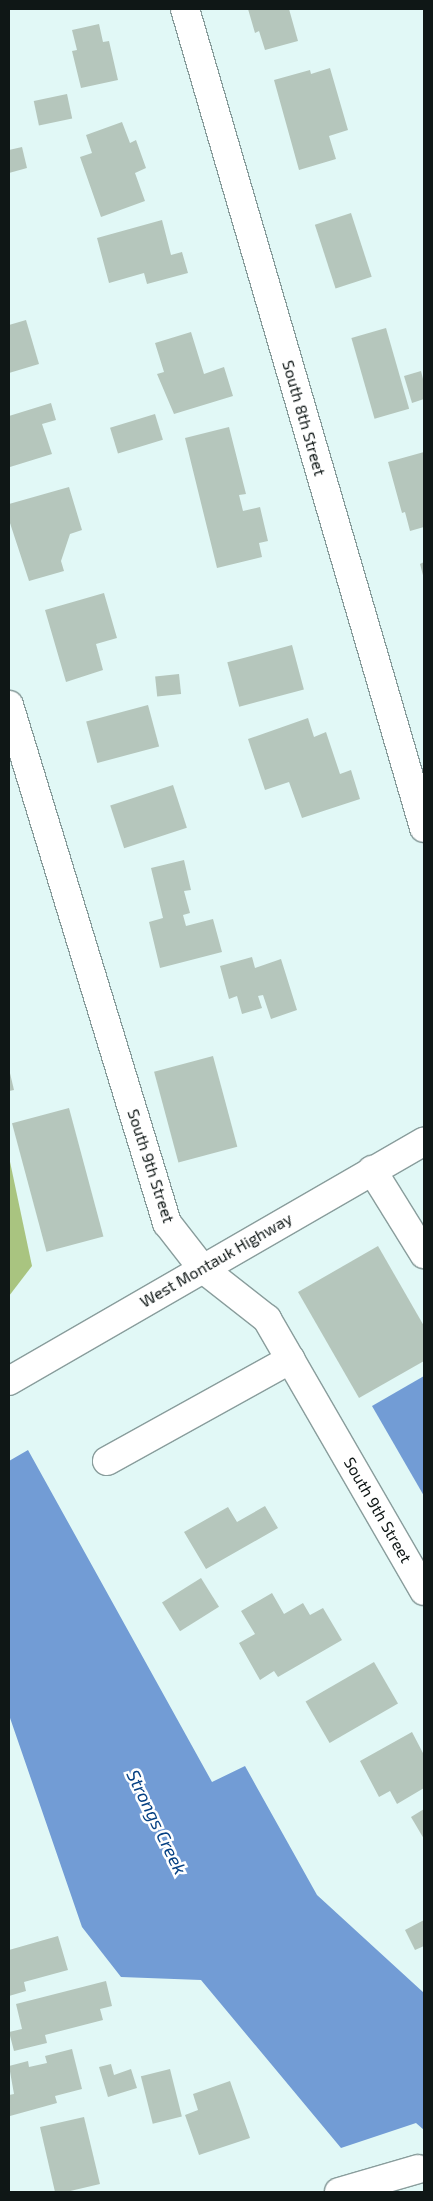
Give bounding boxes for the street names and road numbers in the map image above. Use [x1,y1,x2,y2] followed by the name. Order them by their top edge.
[278,358,330,478] street label: South 8th Street
[124,1107,178,1225] street label: South 9th Street
[136,1209,296,1311] street label: West Montauk Highway
[340,1454,416,1566] street label: South 9th Street

